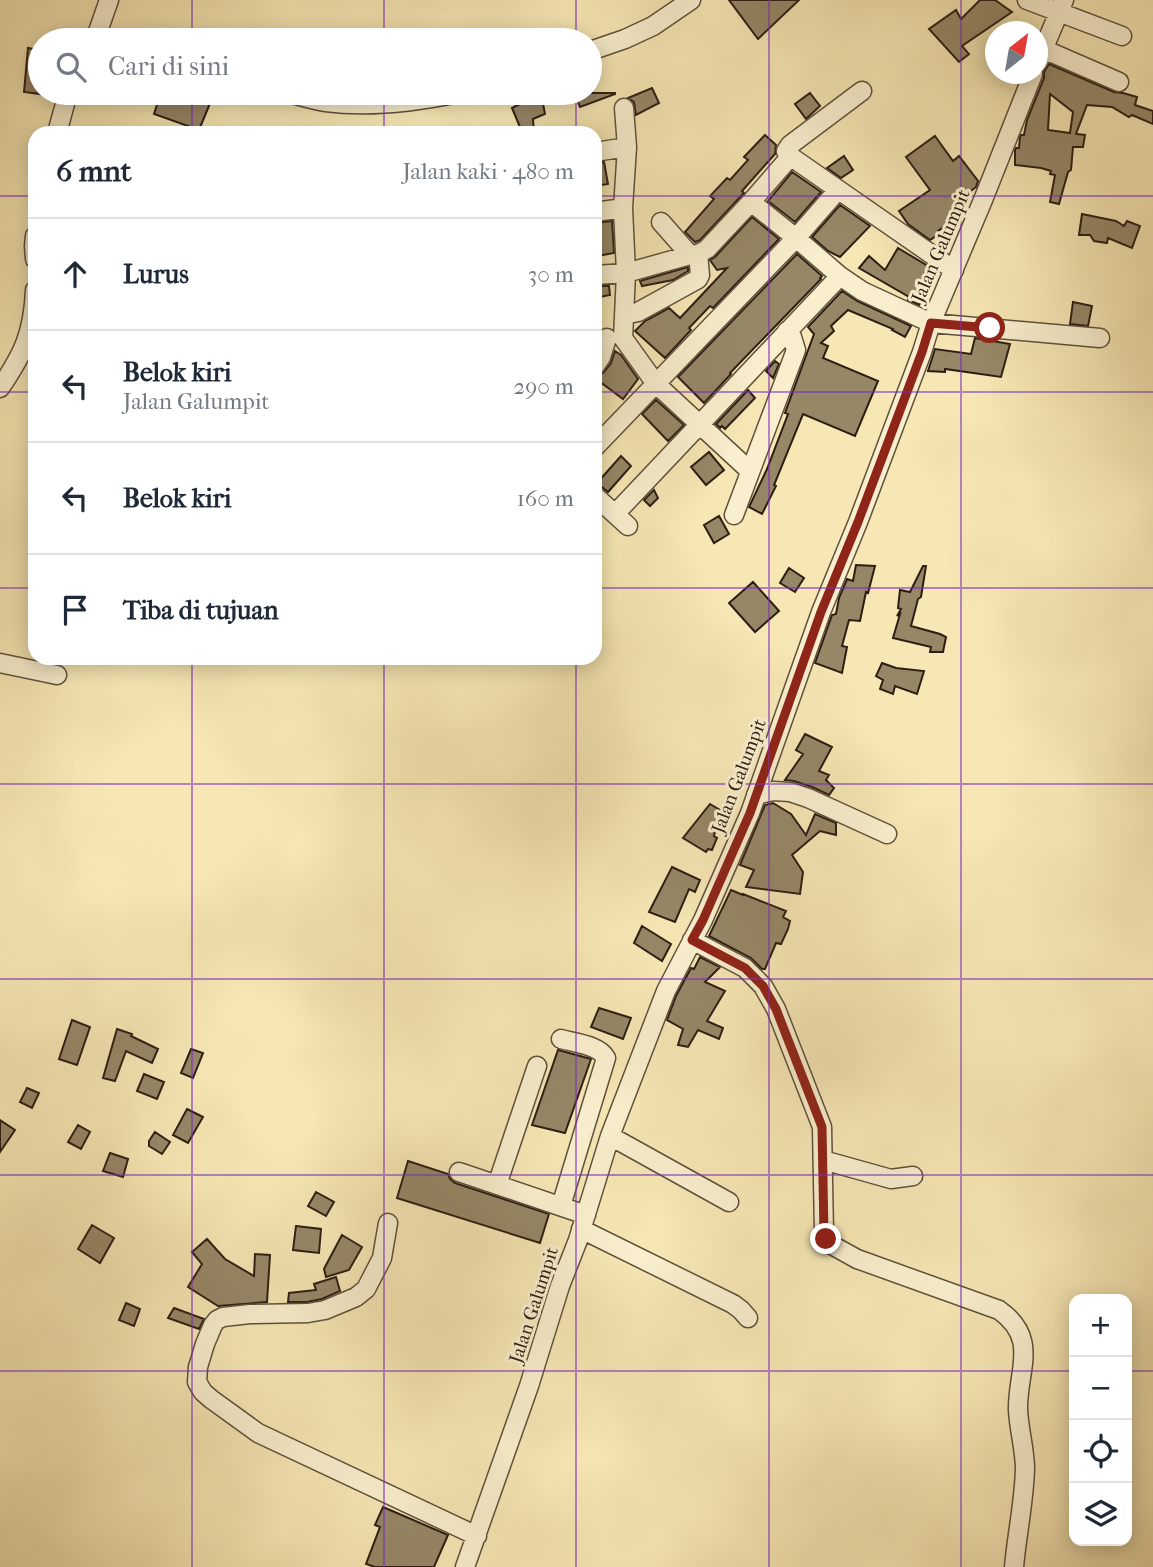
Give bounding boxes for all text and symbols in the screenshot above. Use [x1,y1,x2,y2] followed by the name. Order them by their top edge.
[985,21,1048,84] north arrow
[28,28,602,105] search box
[52,48,90,86] icon: search
[108,51,229,82] text: Cari di sini
[56,154,132,189] text: 6 mnt
[402,158,574,185] text: Jalan kaki · 480 m
[906,186,975,308] street label: Jalan Galumpit
[56,255,94,293] icon: ahead
[123,259,189,290] text: Lurus
[528,261,574,288] text: 30 m
[974,312,1005,343] route start
[123,357,231,388] text: Belok kiri
[56,367,94,405] icon: left
[513,373,574,400] text: 290 m
[123,388,270,415] text: Jalan Galumpit
[56,479,94,517] icon: left
[123,483,231,514] text: Belok kiri
[517,485,574,512] text: 160 m
[56,591,94,629] icon: arrive
[123,595,279,626] text: Tiba di tujuan
[706,715,771,838] street label: Jalan Galumpit
[810,1223,841,1254] route end
[504,1244,563,1368] street label: Jalan Galumpit
[1069,1294,1132,1546] map controls
[1069,1294,1132,1357] button: +
[1069,1357,1132,1420] button: −
[1069,1420,1132,1483] button: locate
[1069,1483,1132,1546] button: layers

